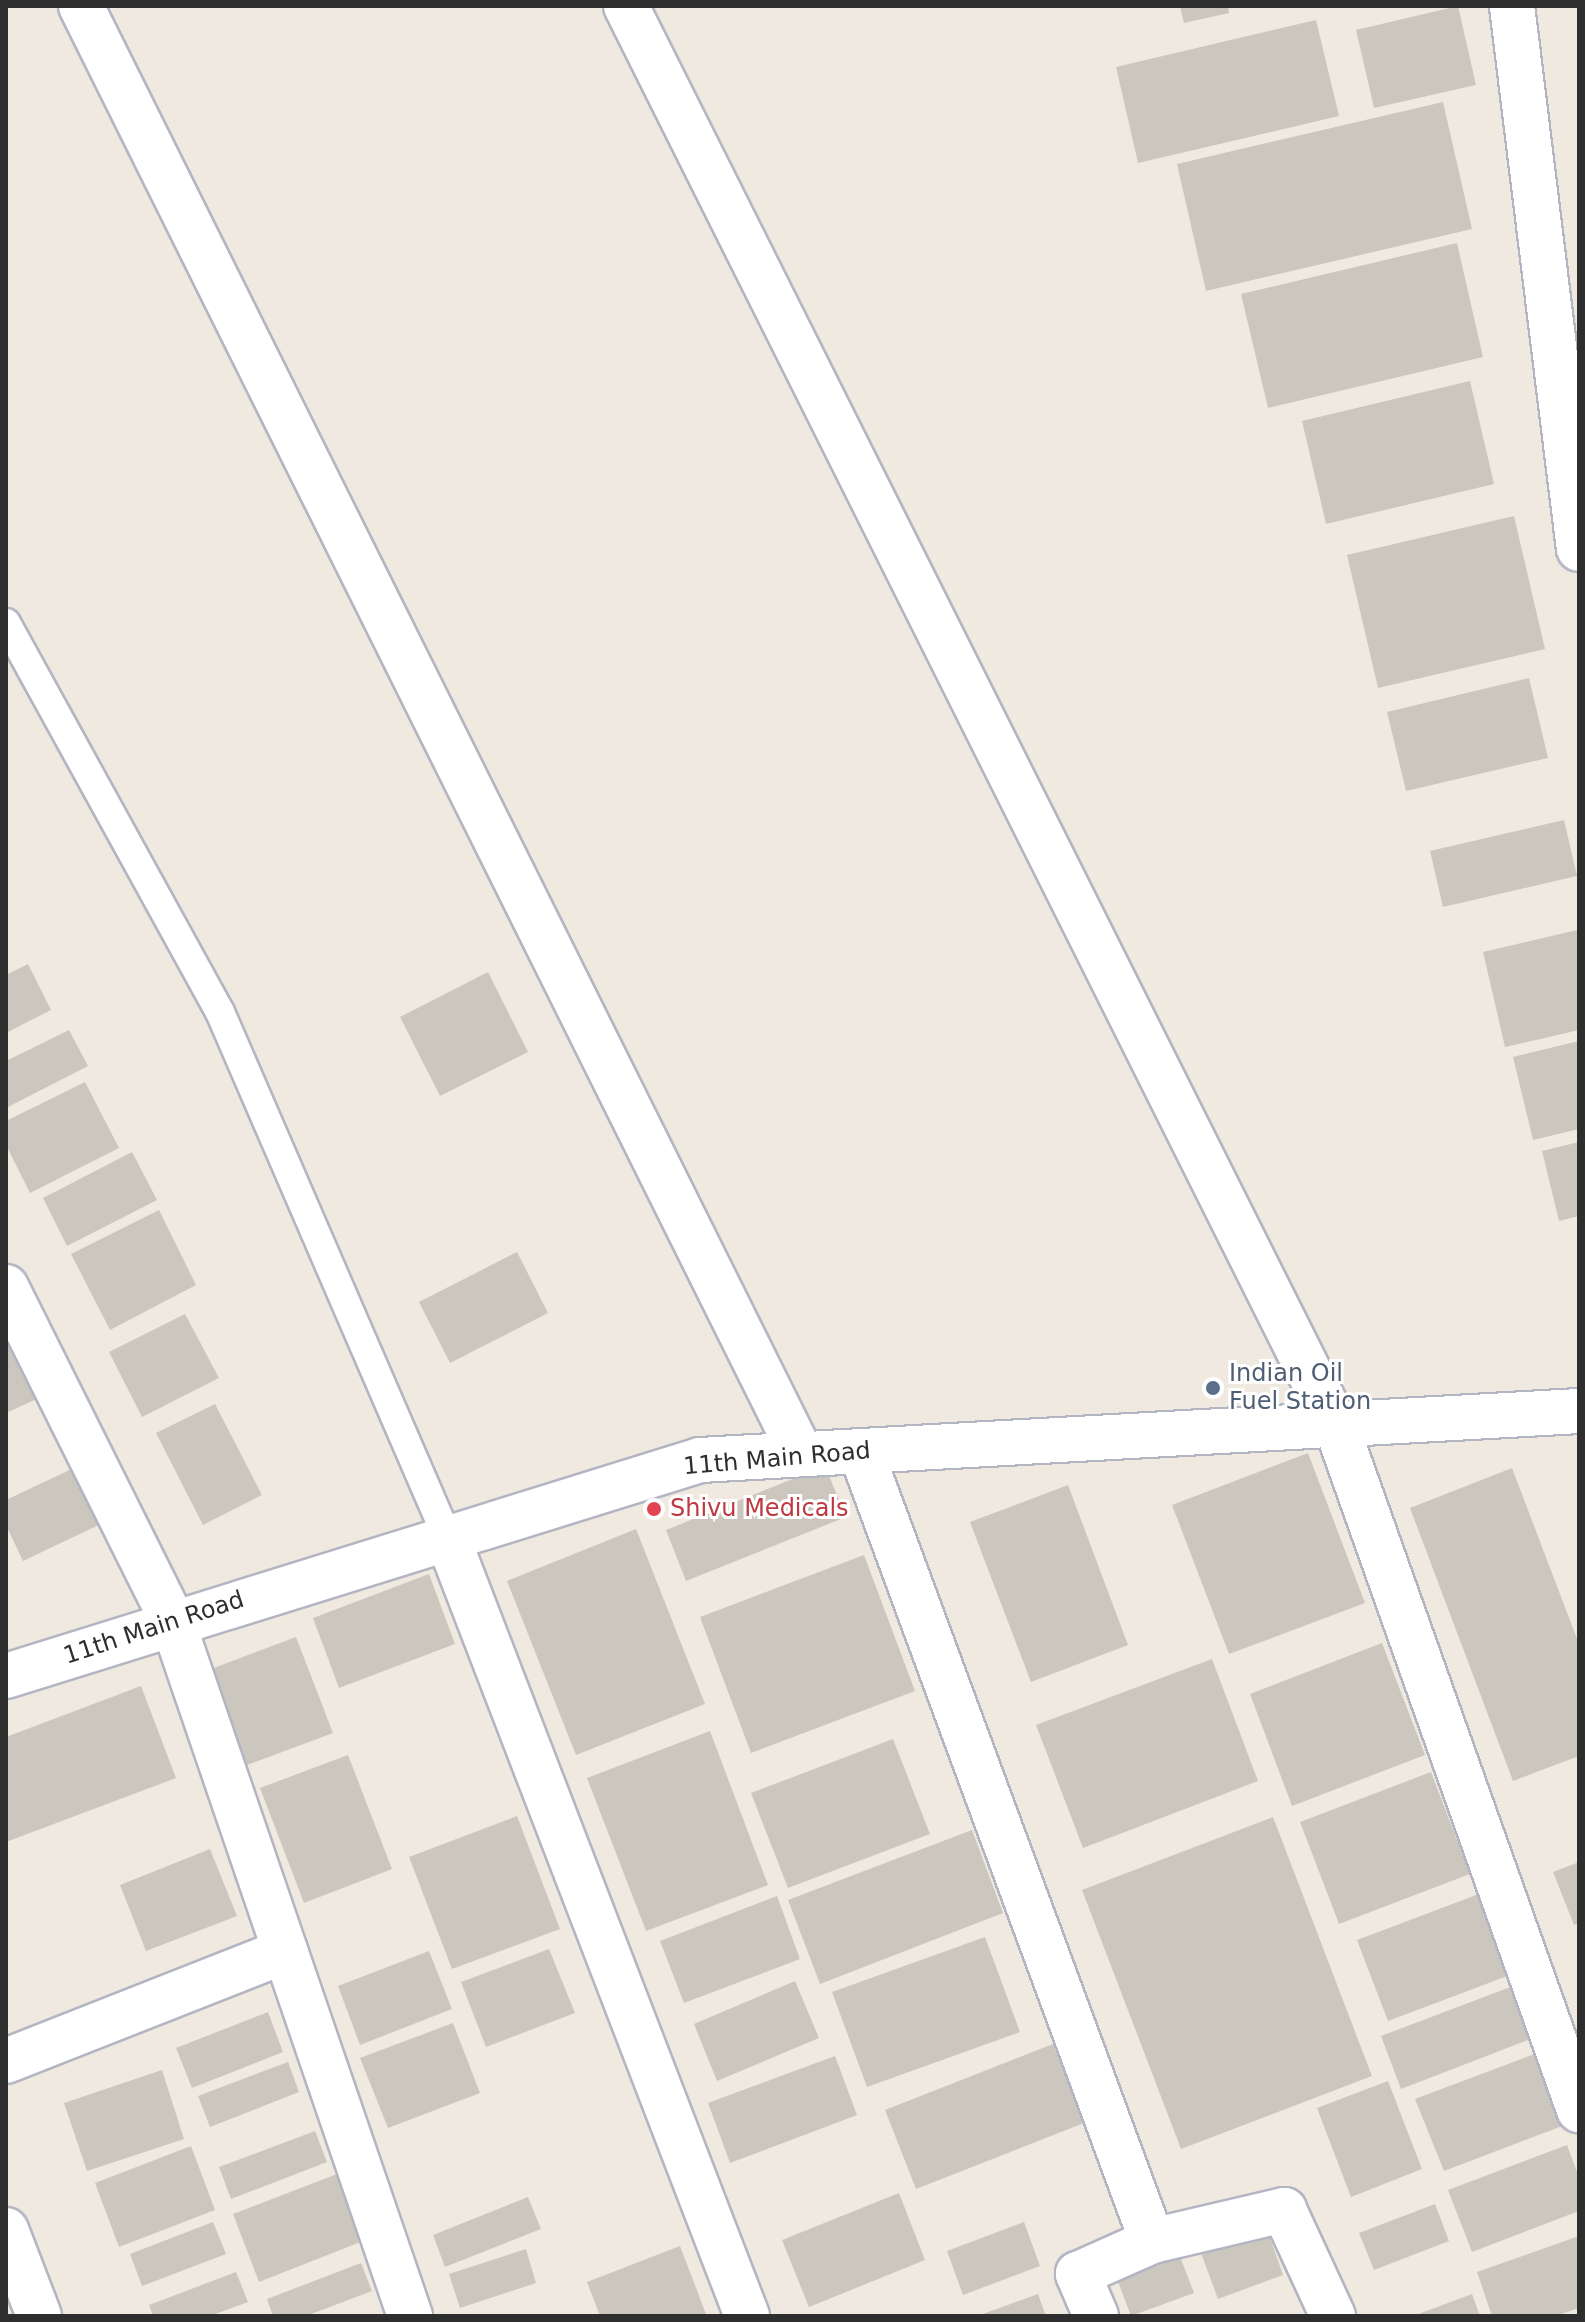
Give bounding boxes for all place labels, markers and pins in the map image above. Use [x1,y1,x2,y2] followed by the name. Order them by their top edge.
[1229,1360,1371,1416] place label: Indian Oil Fuel Station
[1204,1379,1222,1397] marker: Indian Oil Fuel Station
[670,1495,849,1523] place label: Shivu Medicals
[645,1500,663,1518] marker: Shivu Medicals

